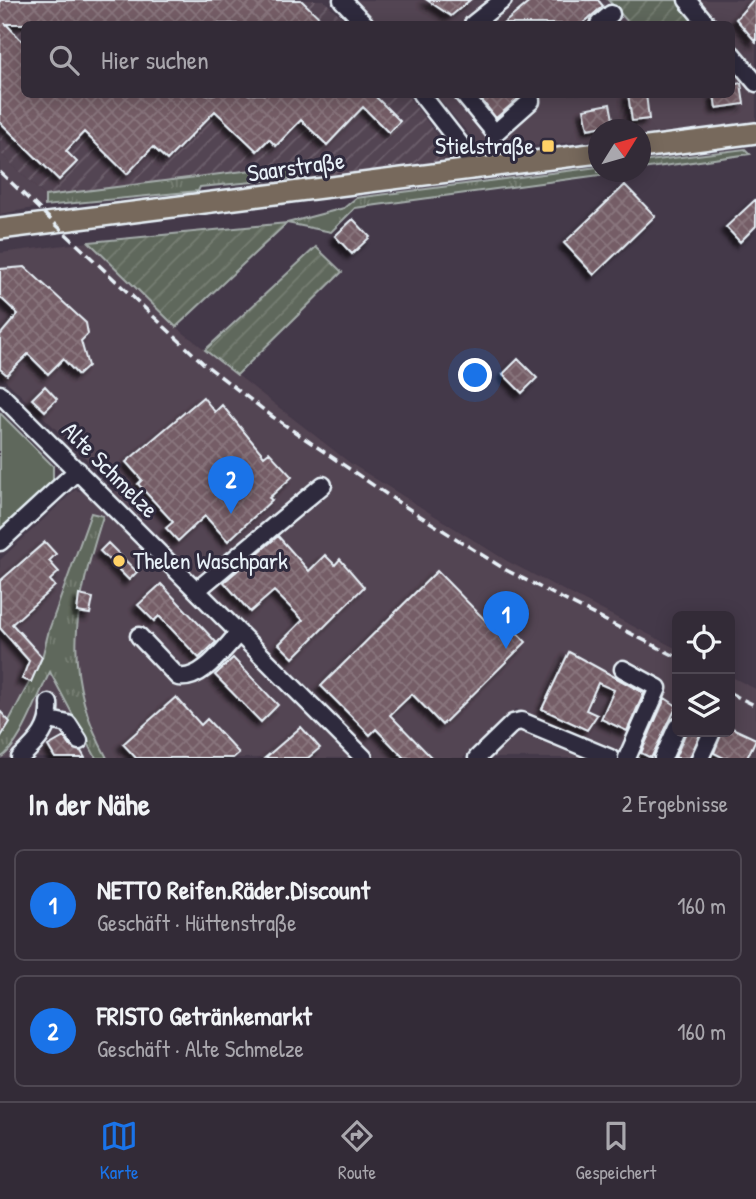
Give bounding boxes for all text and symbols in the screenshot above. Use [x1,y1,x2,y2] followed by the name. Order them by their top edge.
[21,21,735,98] search box
[45,41,83,79] icon: search
[101,42,209,77] text: Hier suchen
[588,119,651,182] north arrow
[435,129,534,161] place label: Stielstraße
[540,138,556,154] marker: Stielstraße
[245,143,347,189] street label: Saarstraße
[458,358,492,392] your location
[56,414,166,525] street label: Alte Schmelze
[208,456,254,514] pin: 2
[133,544,288,576] place label: Thelen Waschpark
[111,553,127,569] marker: Thelen Waschpark
[483,591,529,649] pin: 1
[672,611,735,737] map controls
[672,611,735,674] button: locate
[672,674,735,737] button: layers
[28,784,150,824] text: In der Nähe
[622,788,728,819] text: 2 Ergebnisse
[97,872,370,907] text: NETTO Reifen.Räder.Discount
[49,890,57,921] text: 1
[677,890,726,921] text: 160 m
[97,907,296,938] text: Geschäft · Hüttenstraße
[97,998,312,1033] text: FRISTO Getränkemarkt
[48,1016,58,1047] text: 2
[677,1016,726,1047] text: 160 m
[97,1033,304,1064] text: Geschäft · Alte Schmelze
[100,1117,139,1185] tab: Karte
[338,1117,376,1185] tab: Route
[576,1117,656,1185] tab: Gespeichert

